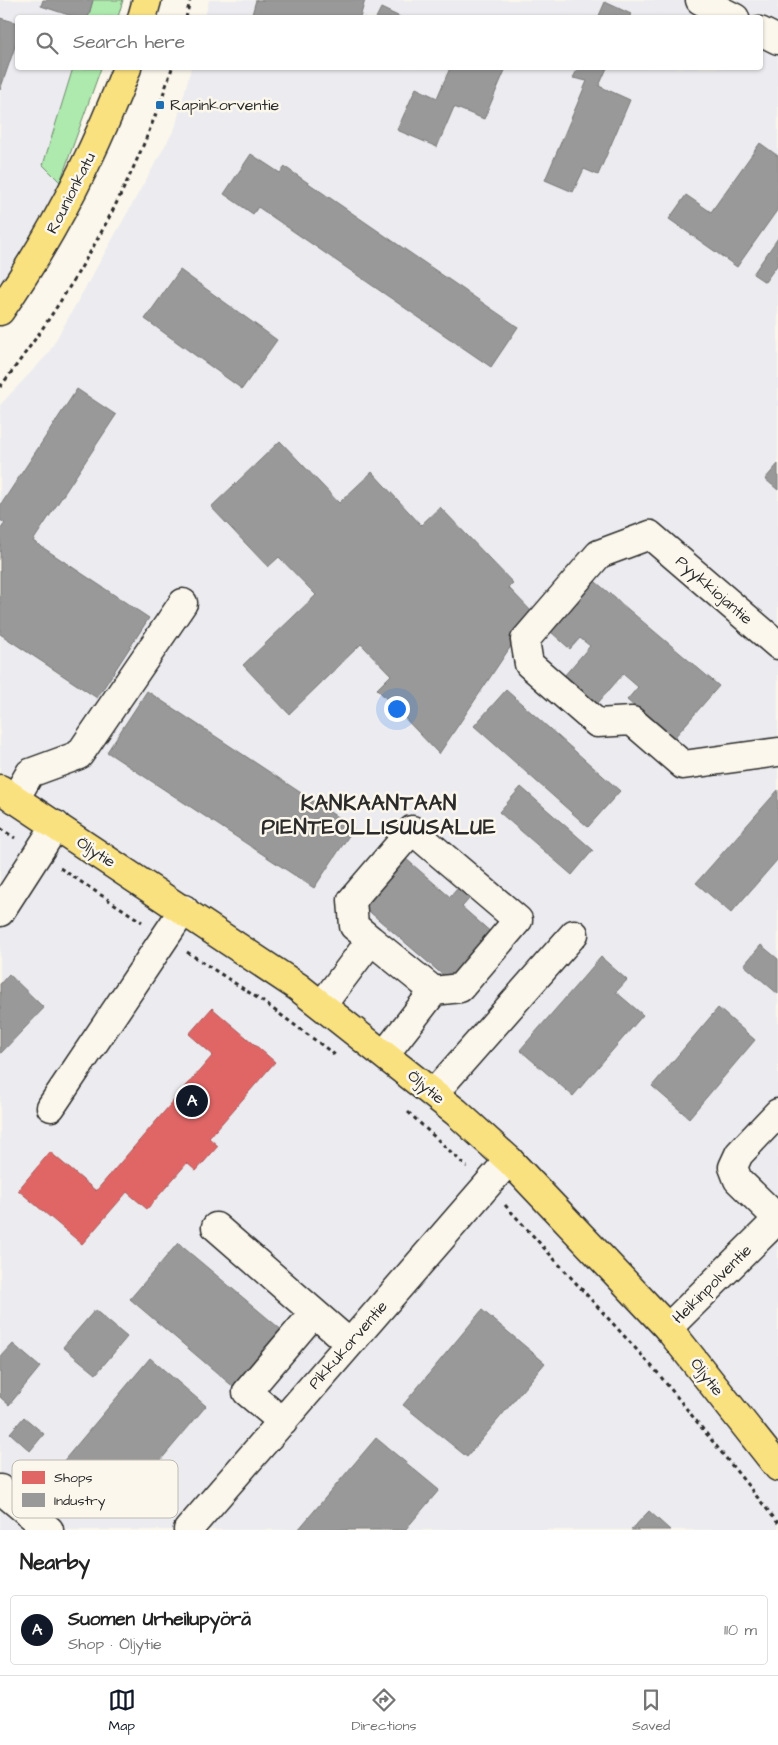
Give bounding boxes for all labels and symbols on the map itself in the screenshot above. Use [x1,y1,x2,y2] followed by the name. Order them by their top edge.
[170,94,279,116] place label: Rapinkorventie
[154,99,166,111] marker: Rapinkorventie
[41,149,101,237] street label: Rounionkatu
[670,550,757,631] street label: Pyykkiojantie
[384,696,410,722] your location
[262,789,496,842] district label: KANKAANTAAN PIENTEOLLISUUSALUE
[72,831,120,874] street label: Öljytie
[402,1065,450,1110] street label: Öljytie
[176,1082,208,1120] pin: A
[667,1239,757,1329] street label: Heikinpolventie
[303,1296,393,1394] street label: Pikkukorventie
[684,1354,729,1401] street label: Öljytie
[12,1460,178,1518] legend
[54,1468,93,1488] text: Shops
[54,1491,106,1511] text: Industry

